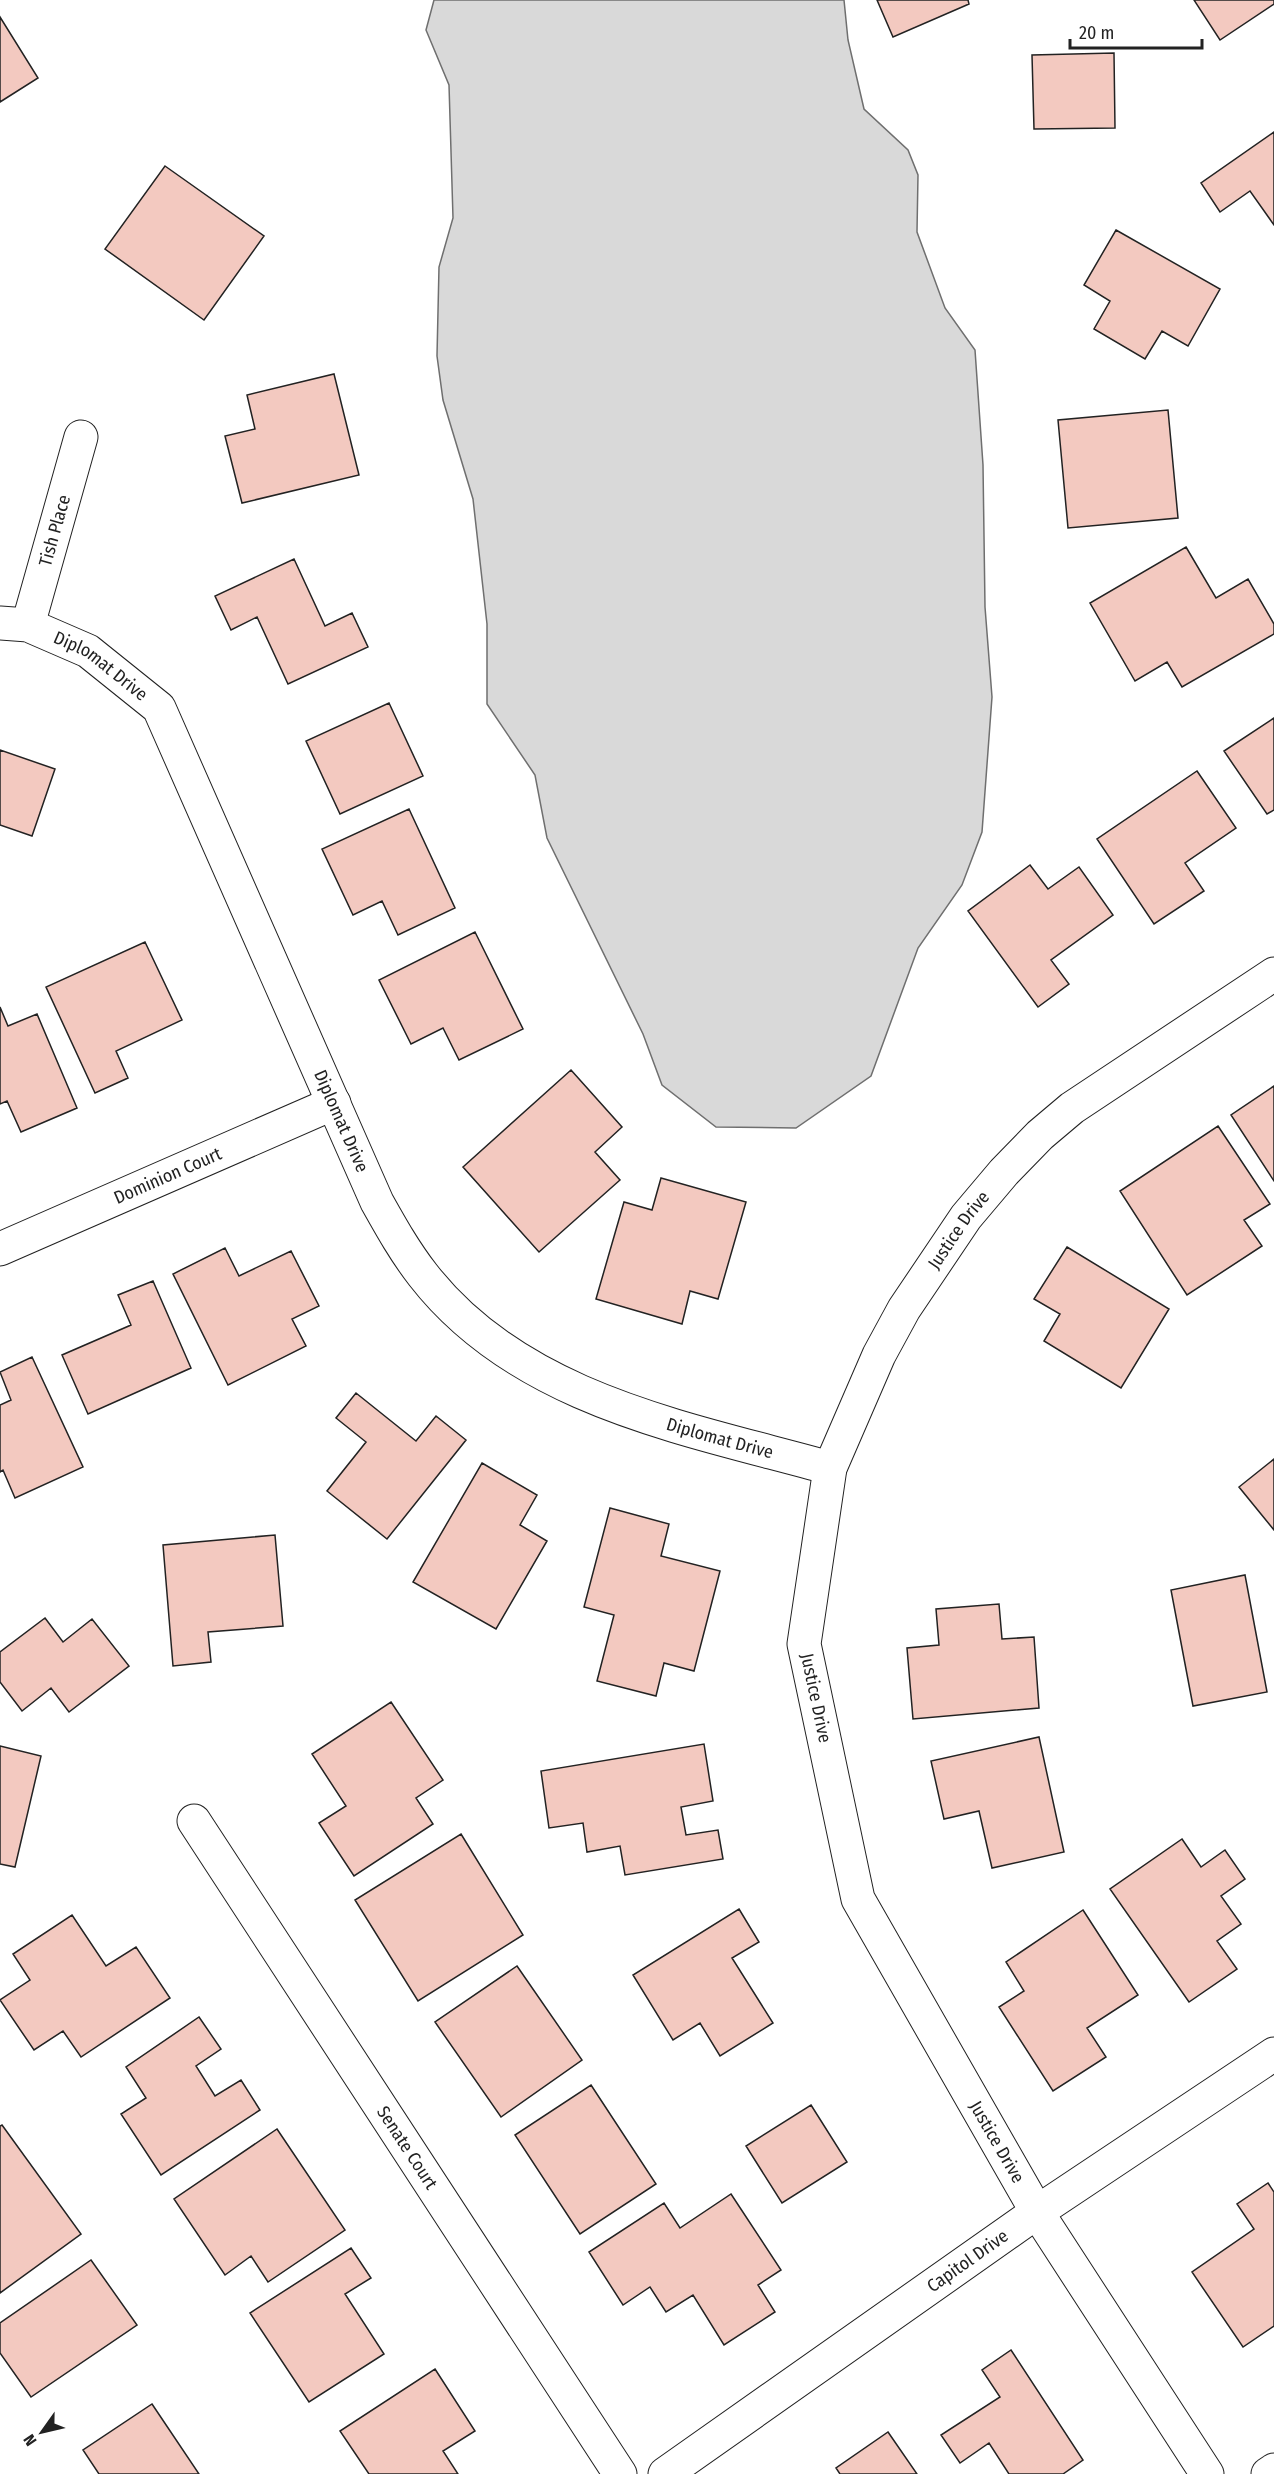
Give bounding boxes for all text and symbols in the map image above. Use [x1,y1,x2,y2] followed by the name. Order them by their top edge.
[1070,12,1202,50] scale bar
[1079,22,1114,44] text: 20 m
[34,492,75,569] street label: Tish Place
[50,626,152,706] street label: Diplomat Drive
[309,1066,374,1176] street label: Diplomat Drive
[110,1142,225,1209] street label: Dominion Court
[923,1186,994,1273] street label: Justice Drive
[664,1413,776,1463] street label: Diplomat Drive
[796,1651,836,1745] street label: Justice Drive
[965,2097,1029,2187] street label: Justice Drive
[372,2102,442,2193] street label: Senate Court
[923,2225,1012,2297] street label: Capitol Drive
[12,2402,72,2462] north arrow
[19,2431,41,2449] text: N

